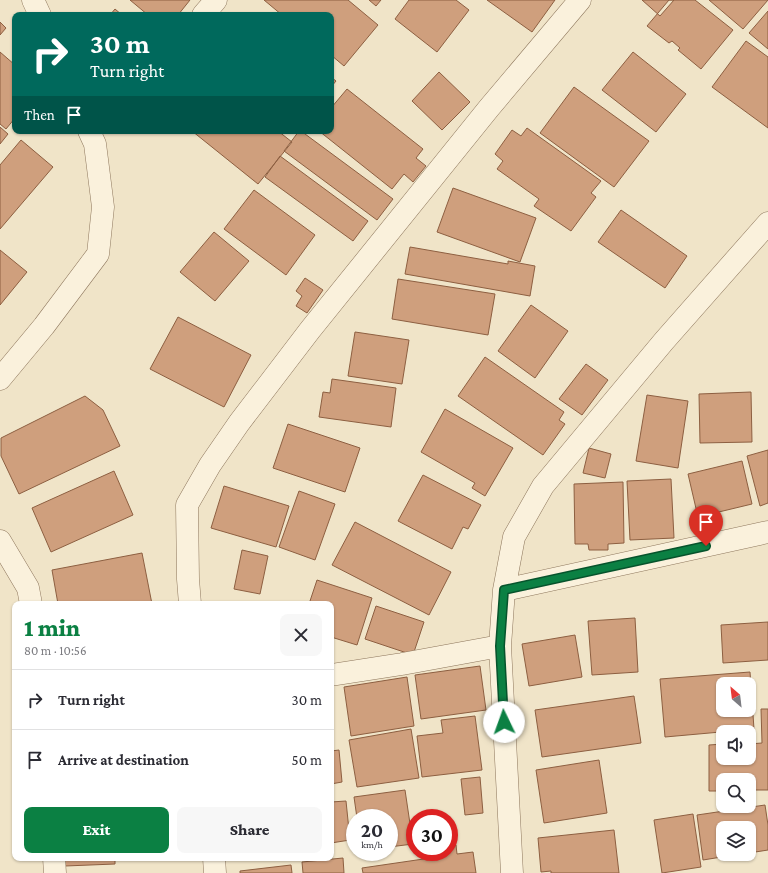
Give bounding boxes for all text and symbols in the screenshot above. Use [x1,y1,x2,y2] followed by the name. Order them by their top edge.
[24,28,76,80] icon: right
[90,28,150,59] text: 30 m
[90,61,164,81] text: Turn right
[63,104,85,126] icon: arrive
[24,107,55,123] text: Then
[689,505,723,546] pin
[695,511,717,533] icon: arrive
[24,614,80,641] text: 1 min
[280,614,322,656] button: close
[24,643,87,658] text: 80 m · 10:56
[716,677,756,717] north arrow
[716,677,756,861] map controls
[24,689,46,711] icon: right
[58,692,125,708] text: Turn right
[292,692,322,708] text: 30 m
[483,701,525,743] position arrow
[716,725,756,765] button: sound
[24,749,46,771] icon: arrive
[58,752,189,768] text: Arrive at destination
[292,752,322,768] text: 50 m
[716,773,756,813] button: search
[24,807,169,853] button: Exit
[177,807,322,853] button: Share
[406,809,458,861] speed limit sign: 30
[361,819,383,841] text: 20
[716,821,756,861] button: layers
[361,839,383,850] text: km/h

